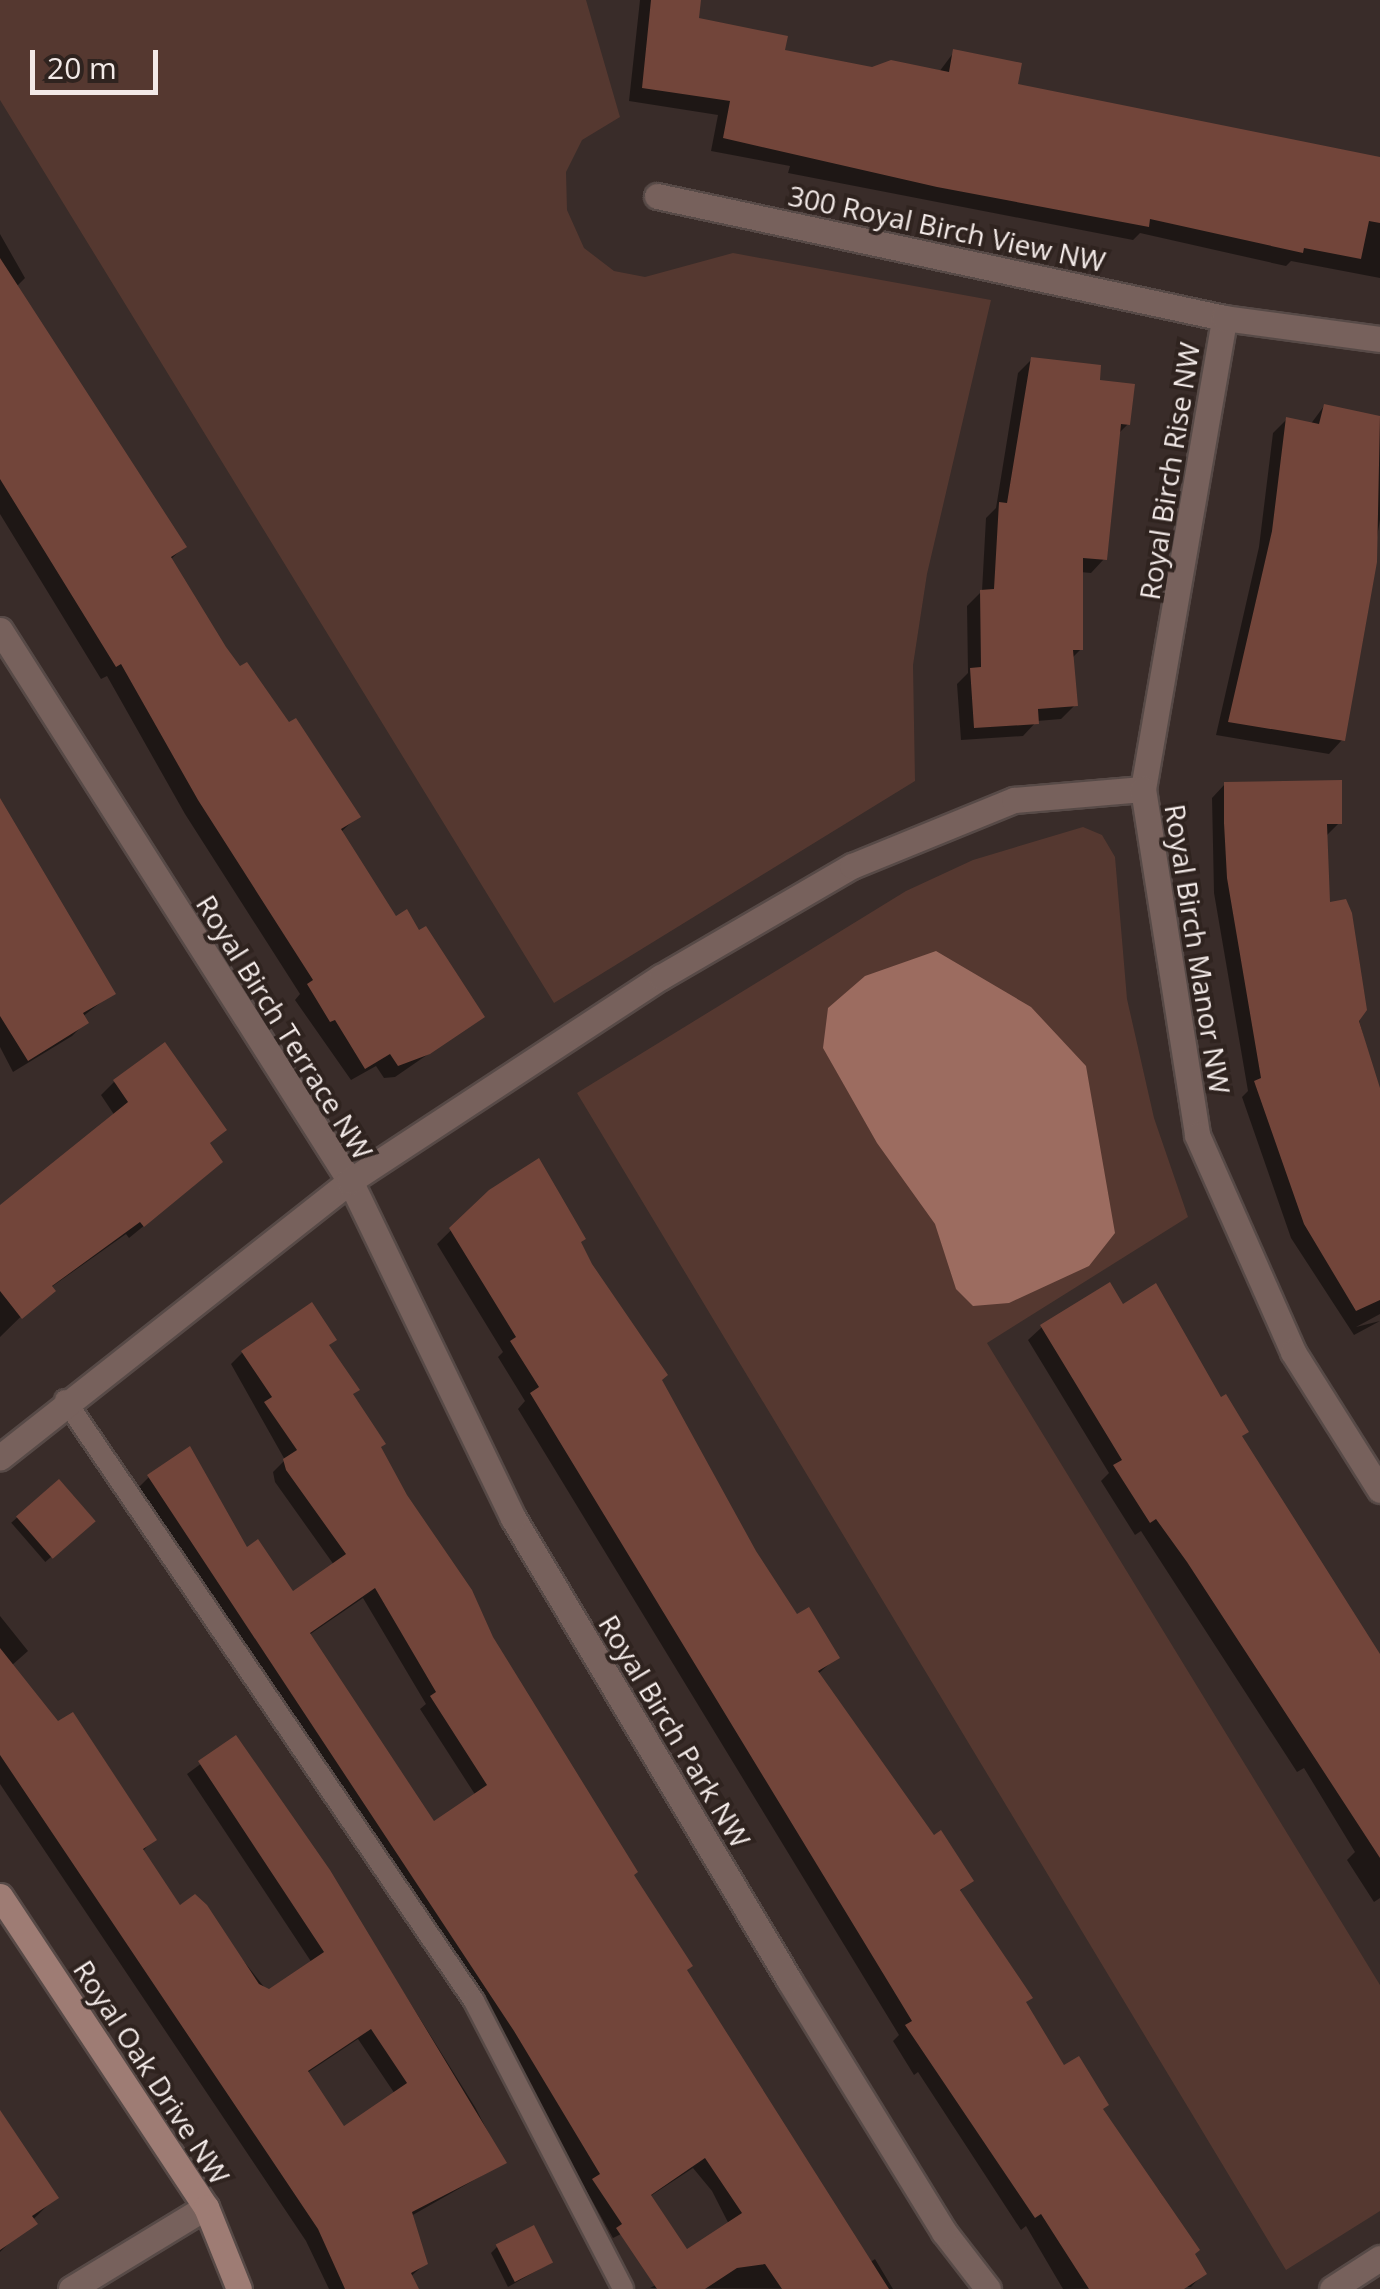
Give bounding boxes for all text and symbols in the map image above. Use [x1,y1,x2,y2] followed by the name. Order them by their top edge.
[35,30,162,92] scale bar
[47,47,117,88] text: 20 m
[785,178,1109,278] street label: 300 Royal Birch View NW
[1132,340,1206,602] street label: Royal Birch Rise NW
[1158,802,1238,1096] street label: Royal Birch Manor NW
[190,889,380,1165] street label: Royal Birch Terrace NW
[592,1609,758,1853] street label: Royal Birch Park NW
[67,1954,237,2190] street label: Royal Oak Drive NW

